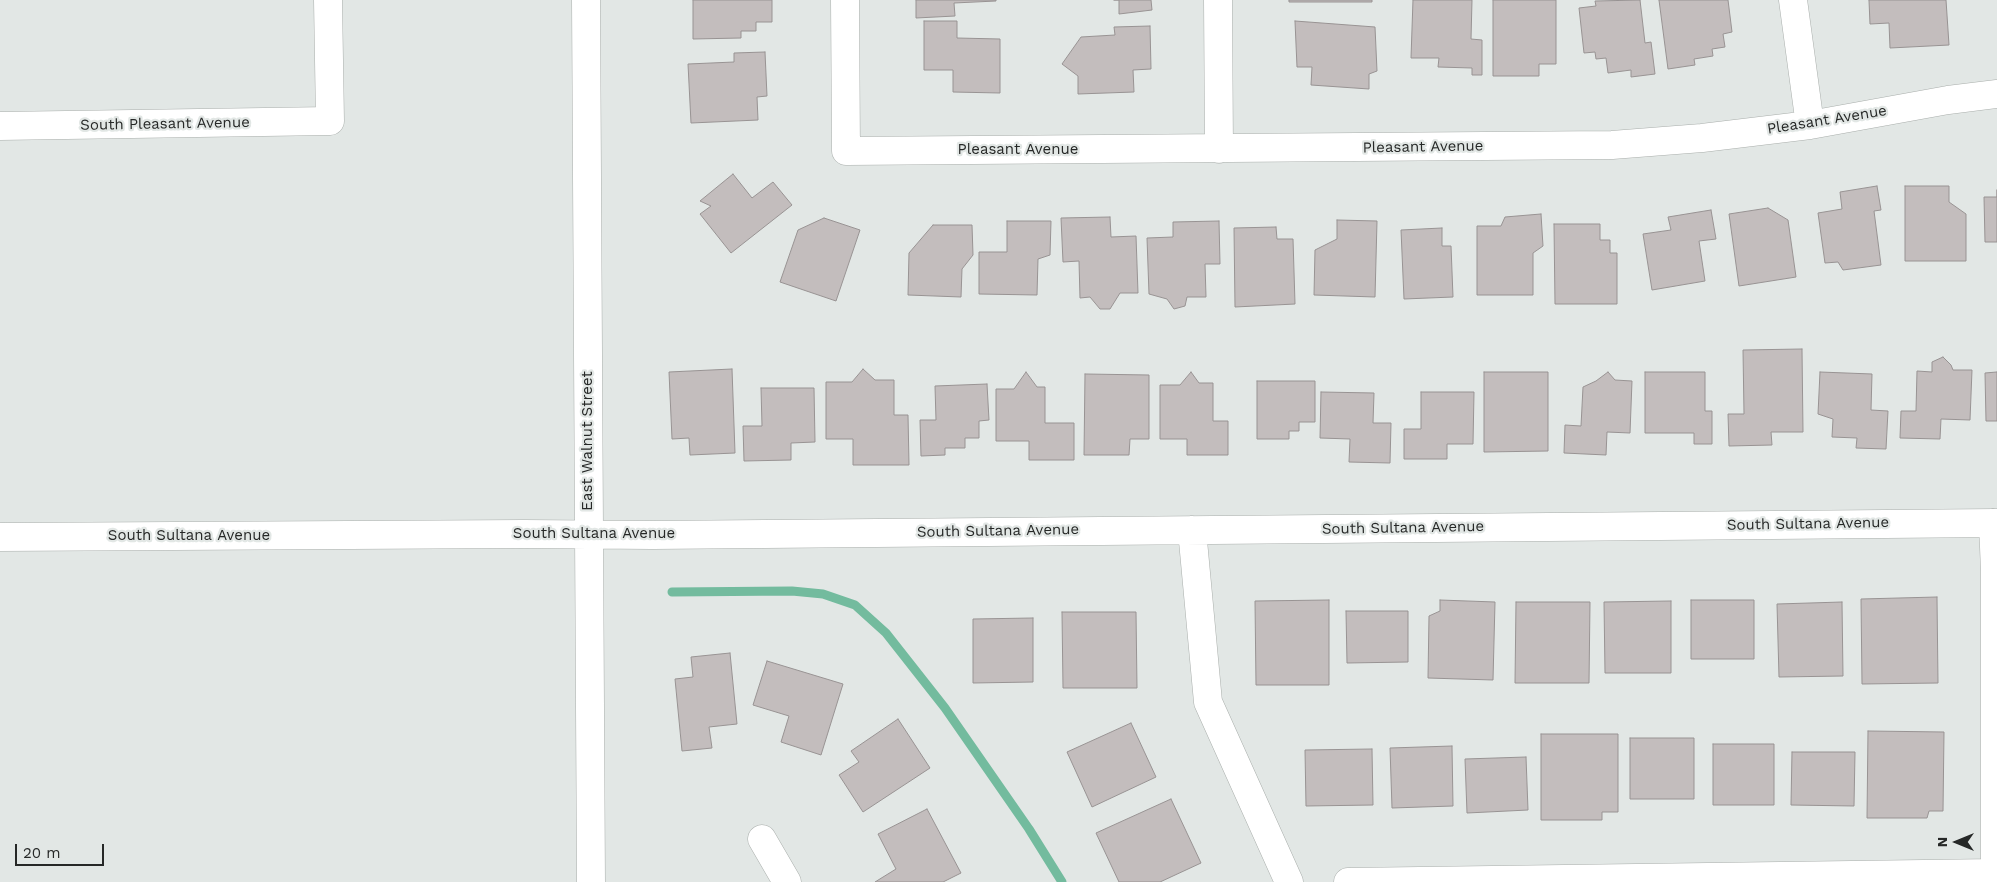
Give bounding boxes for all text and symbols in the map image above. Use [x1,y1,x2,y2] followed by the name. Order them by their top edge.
[1766,102,1888,138] street label: Pleasant Avenue
[80,114,250,134] street label: South Pleasant Avenue
[1362,137,1484,157] street label: Pleasant Avenue
[958,141,1078,159] street label: Pleasant Avenue
[579,371,597,511] street label: East Walnut Street
[1727,514,1889,534] street label: South Sultana Avenue
[1322,518,1484,538] street label: South Sultana Avenue
[917,521,1079,541] street label: South Sultana Avenue
[513,525,675,543] street label: South Sultana Avenue
[108,527,270,545] street label: South Sultana Avenue
[1932,817,1982,867] north arrow
[18,834,106,866] scale bar
[1934,837,1950,847] text: N
[23,844,61,862] text: 20 m

